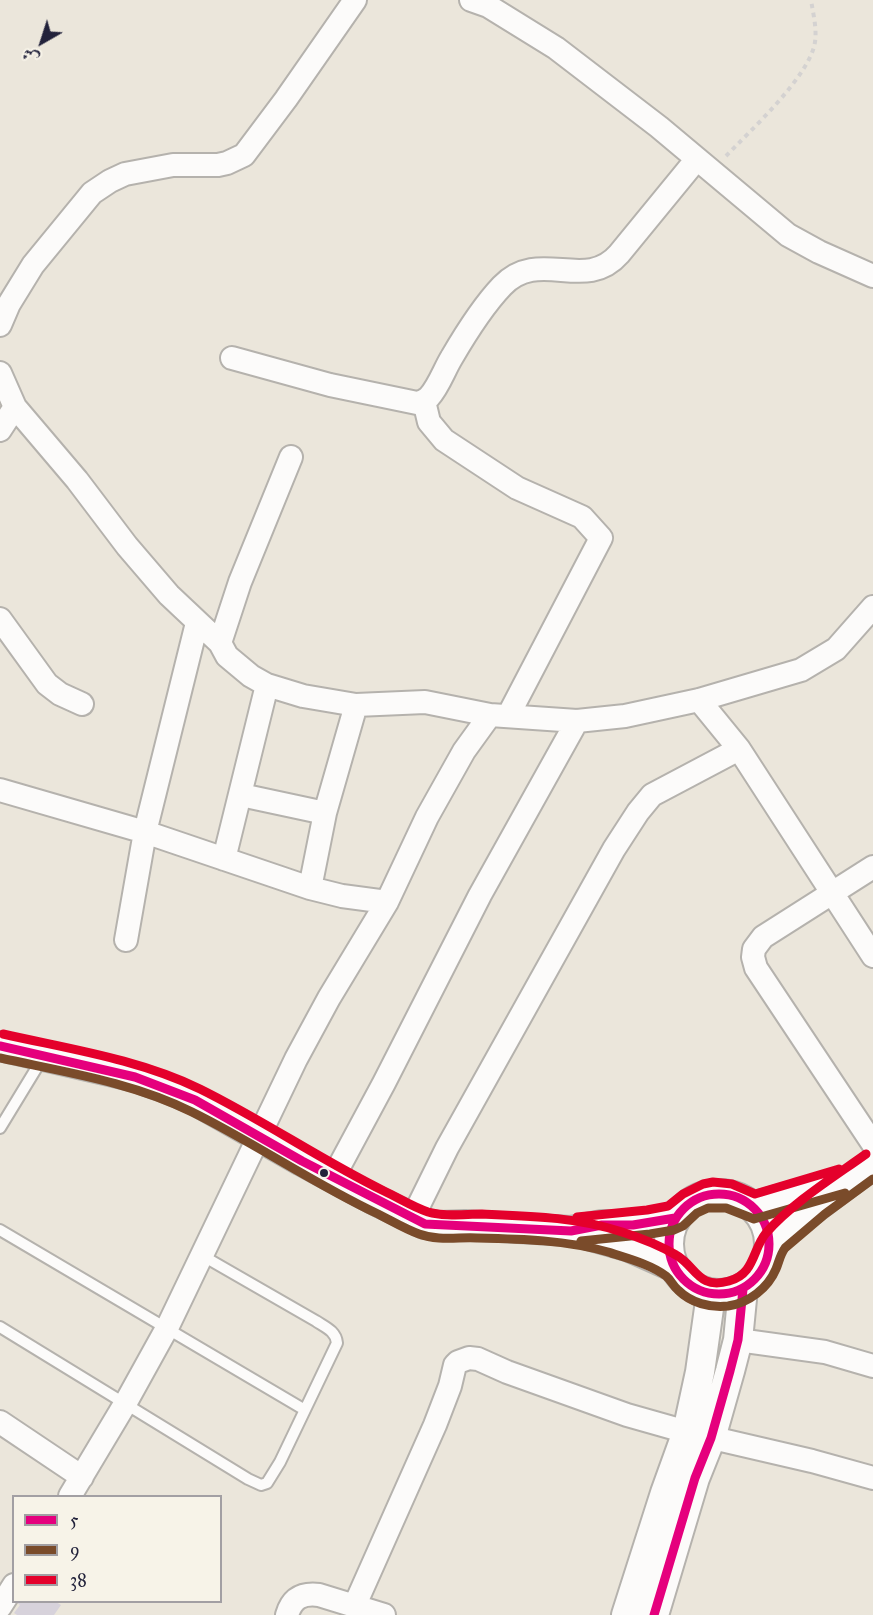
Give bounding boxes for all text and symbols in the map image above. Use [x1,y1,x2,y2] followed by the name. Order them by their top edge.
[12,12,72,72] north arrow
[18,44,43,69] text: ش
[318,1167,330,1179] unlabelled marker
[12,1495,222,1603] legend
[70,1509,78,1531] text: 5
[70,1539,80,1561] text: 9
[70,1569,87,1591] text: 38

